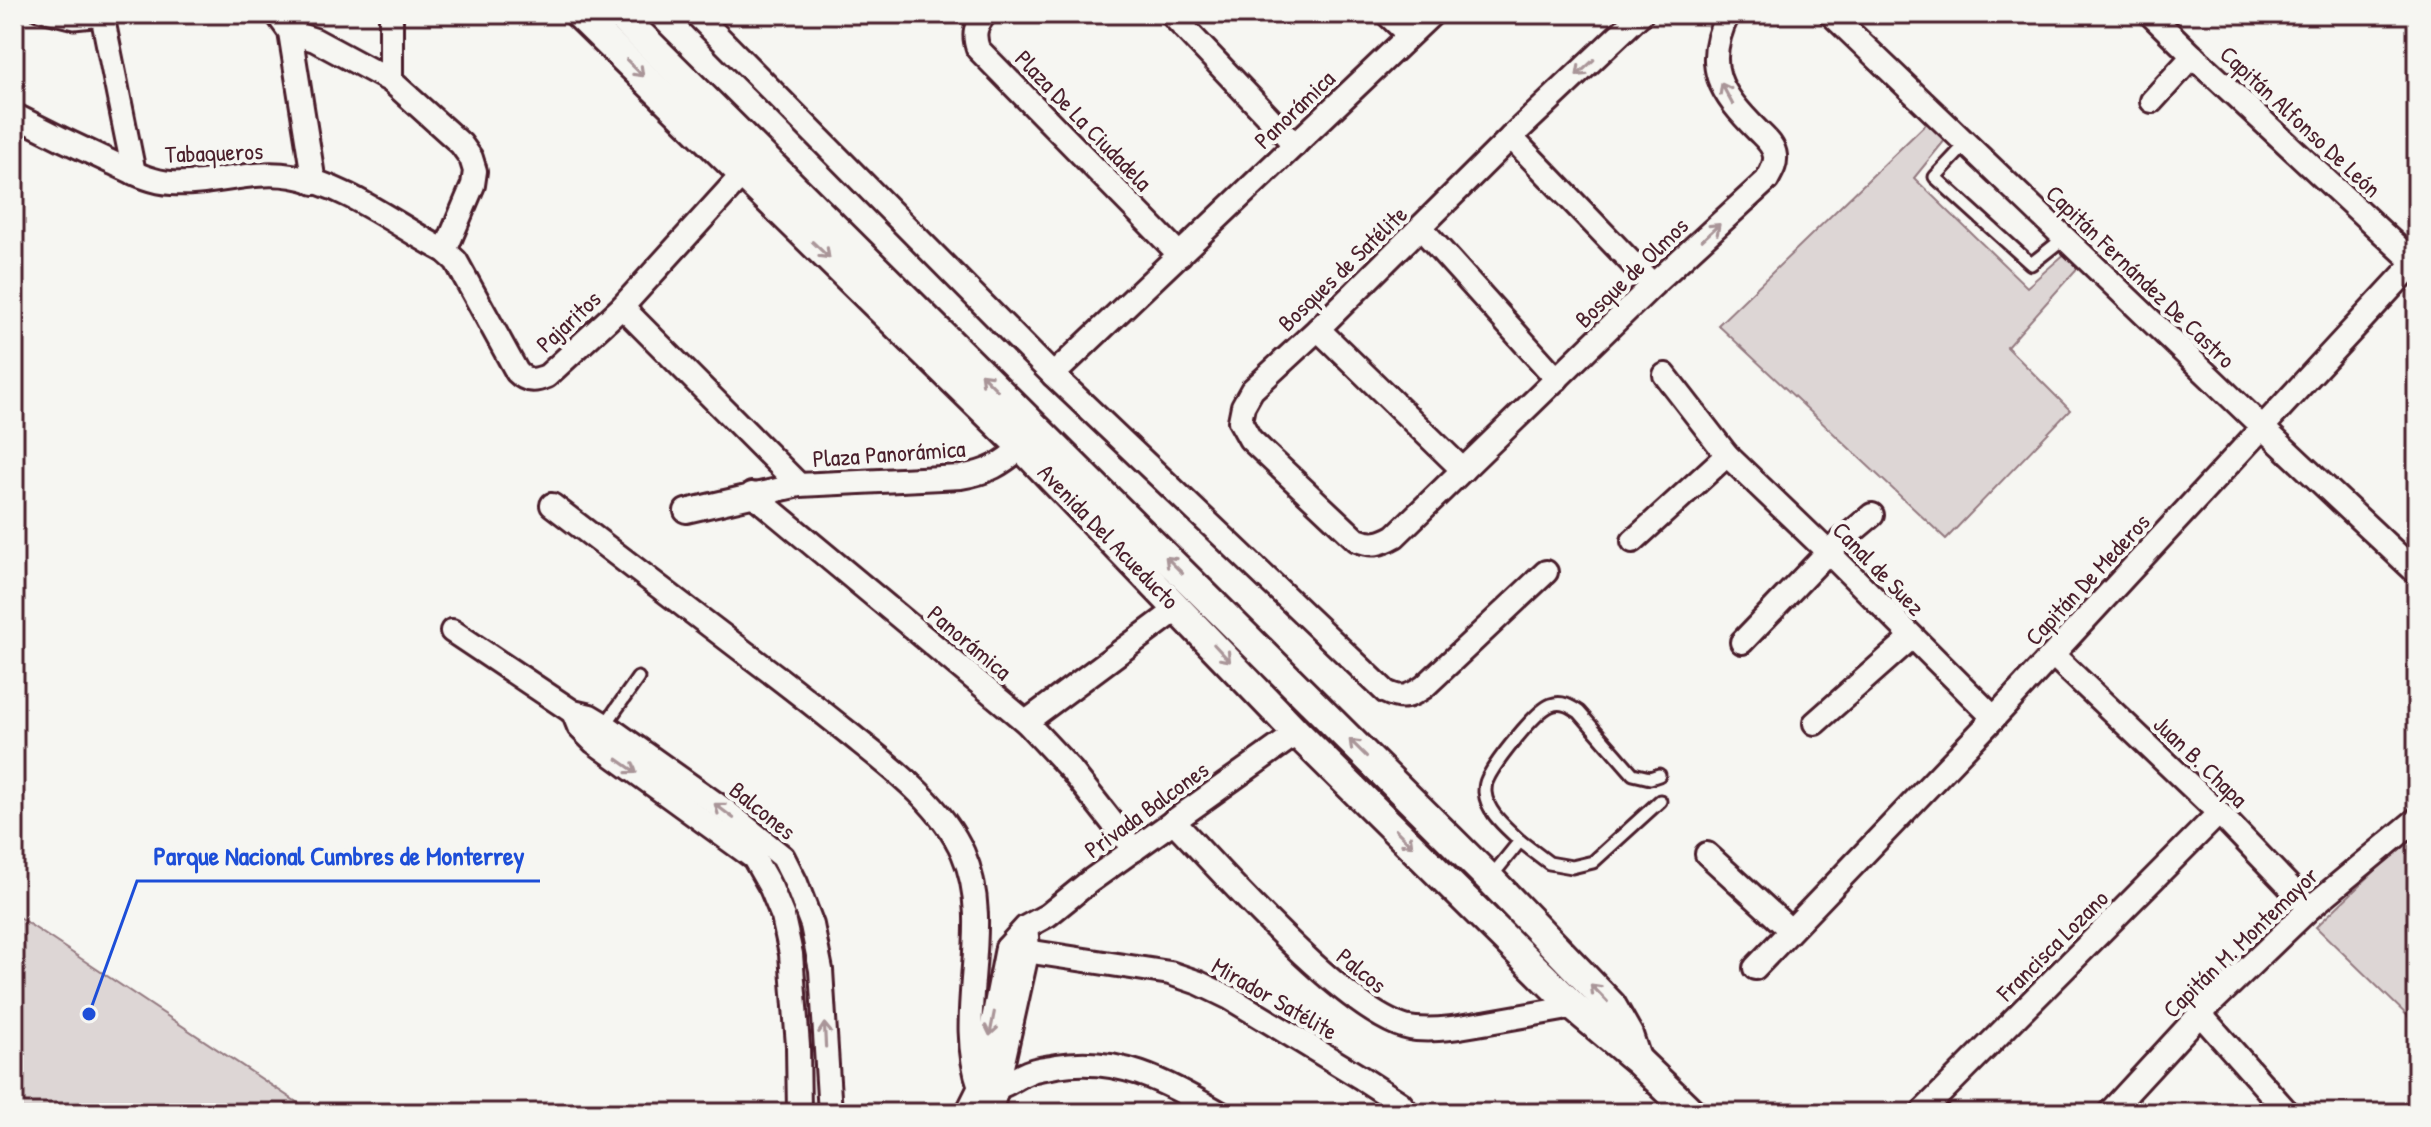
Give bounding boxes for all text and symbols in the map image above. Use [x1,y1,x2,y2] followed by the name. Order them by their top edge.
[2214,38,2388,204] street label: Capitán Alfonso De León
[1008,43,1160,197] street label: Plaza De La Ciudadela
[625,58,644,77] one-way arrow
[1575,58,1595,77] one-way arrow
[1247,63,1341,155] street label: Panorámica
[1719,83,1735,107] one-way arrow
[164,134,264,170] street label: Tabaqueros
[2040,177,2243,375] street label: Capitán Fernández De Castro
[1270,198,1414,338] street label: Bosques de Satélite
[1567,210,1695,334] street label: Bosque de Olmos
[1700,223,1720,241] one-way arrow
[811,240,830,259] one-way arrow
[529,283,607,359] street label: Pajaritos
[979,372,999,391] one-way arrow
[812,432,966,474] street label: Plaza Panorámica
[1031,456,1187,616] street label: Avenida Del Acueducto
[2017,506,2157,652] street label: Capitán De Mederos
[1826,514,1932,622] street label: Canal de Suez
[1165,556,1184,575] one-way arrow
[921,597,1019,687] street label: Panorámica
[1212,643,1231,663] one-way arrow
[2147,708,2255,814] street label: Juan B. Chapa
[1349,739,1368,758] one-way arrow
[1078,753,1214,865] street label: Privada Balcones
[616,757,638,774] one-way arrow
[723,773,803,847] street label: Balcones
[714,802,735,819] one-way arrow
[1394,829,1414,848] one-way arrow
[137,831,540,881] callout: Parque Nacional Cumbres de Monterrey
[154,838,524,874] text: Parque Nacional Cumbres de Monterrey
[2155,859,2325,1025] street label: Capitán M. Montemayor
[1989,882,2115,1008] street label: Francisca Lozano
[1330,940,1394,1000] street label: Palcos
[1206,949,1344,1047] street label: Mirador Satélite
[1591,984,1609,1004] one-way arrow
[984,1011,999,1037] one-way arrow
[817,1022,832,1049] one-way arrow

